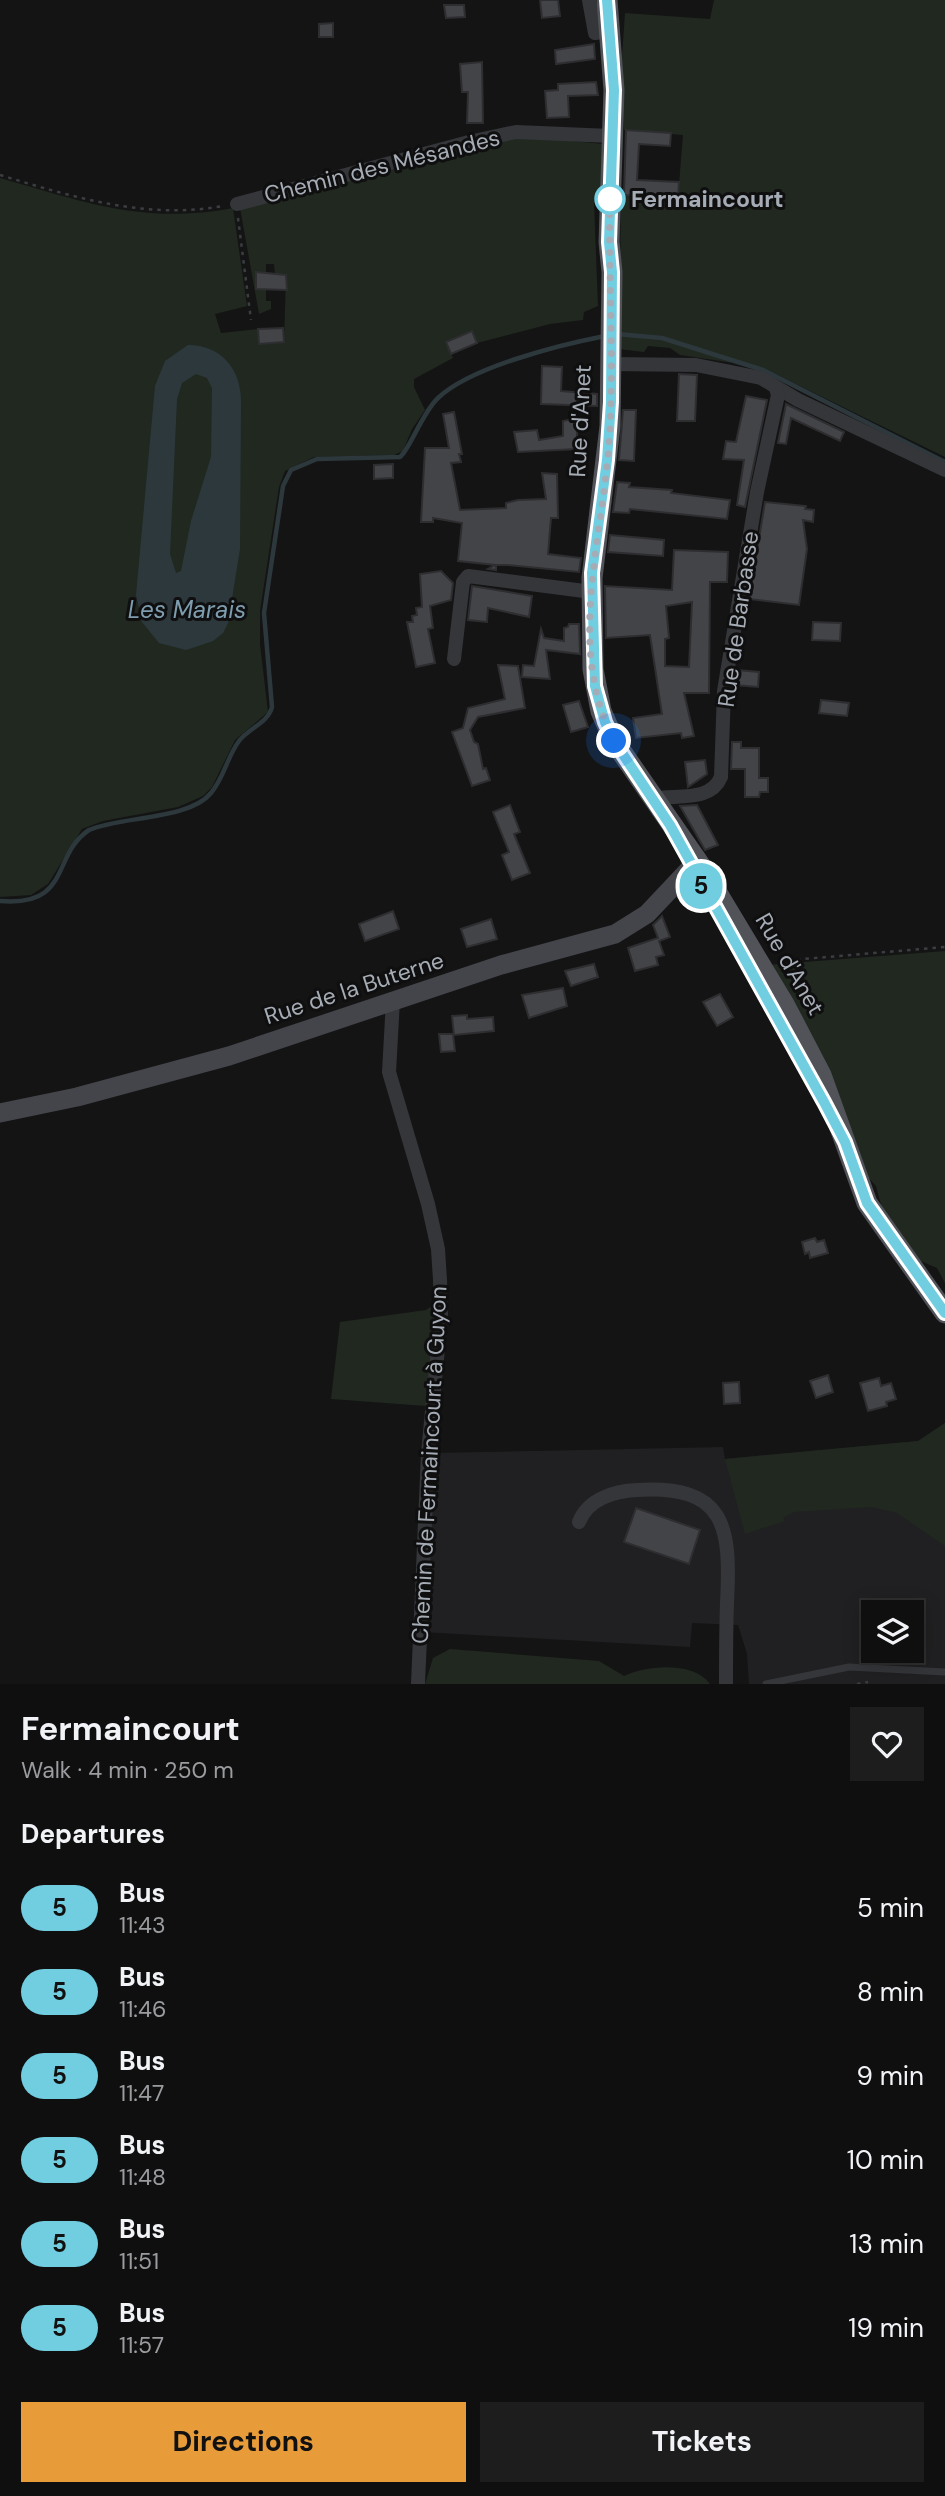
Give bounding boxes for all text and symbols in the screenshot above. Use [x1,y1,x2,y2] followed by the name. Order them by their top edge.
[261,122,503,210] street label: Chemin des Mésandes
[595,184,625,214] marker: Fermaincourt
[631,184,784,214] place label: Fermaincourt
[562,364,598,478] street label: Rue d'Anet
[711,529,765,709] street label: Rue de Barbasse
[128,594,246,625] water label: Les Marais
[596,723,631,758] your location
[678,863,724,909] line badge: 5
[694,870,708,901] text: 5
[749,908,831,1020] street label: Rue d'Anet
[260,945,448,1031] street label: Rue de la Buterne
[405,1285,453,1645] street label: Chemin de Fermaincourt à Guyon
[861,1600,924,1663] map controls
[861,1600,924,1663] button: layers
[21,1707,240,1750] text: Fermaincourt
[850,1707,924,1781] button: heart
[21,1755,234,1785] text: Walk · 4 min · 250 m
[21,1817,165,1851] text: Departures
[119,1876,165,1910] text: Bus
[857,1891,924,1925] text: 5 min
[52,1892,67,1923] text: 5
[119,1910,166,1940] text: 11:43
[119,1960,165,1994] text: Bus
[857,1975,924,2009] text: 8 min
[52,1976,67,2007] text: 5
[119,1994,166,2024] text: 11:46
[119,2044,165,2078] text: Bus
[856,2059,924,2093] text: 9 min
[52,2060,67,2091] text: 5
[119,2078,164,2108] text: 11:47
[119,2128,165,2162] text: Bus
[847,2143,924,2177] text: 10 min
[52,2144,67,2175] text: 5
[119,2162,166,2192] text: 11:48
[119,2212,165,2246] text: Bus
[849,2227,924,2261] text: 13 min
[52,2228,67,2259] text: 5
[119,2246,159,2276] text: 11:51
[119,2296,165,2330] text: Bus
[848,2311,924,2345] text: 19 min
[52,2312,67,2343] text: 5
[119,2330,164,2360] text: 11:57
[21,2402,466,2482] button: Directions
[480,2402,924,2482] button: Tickets

